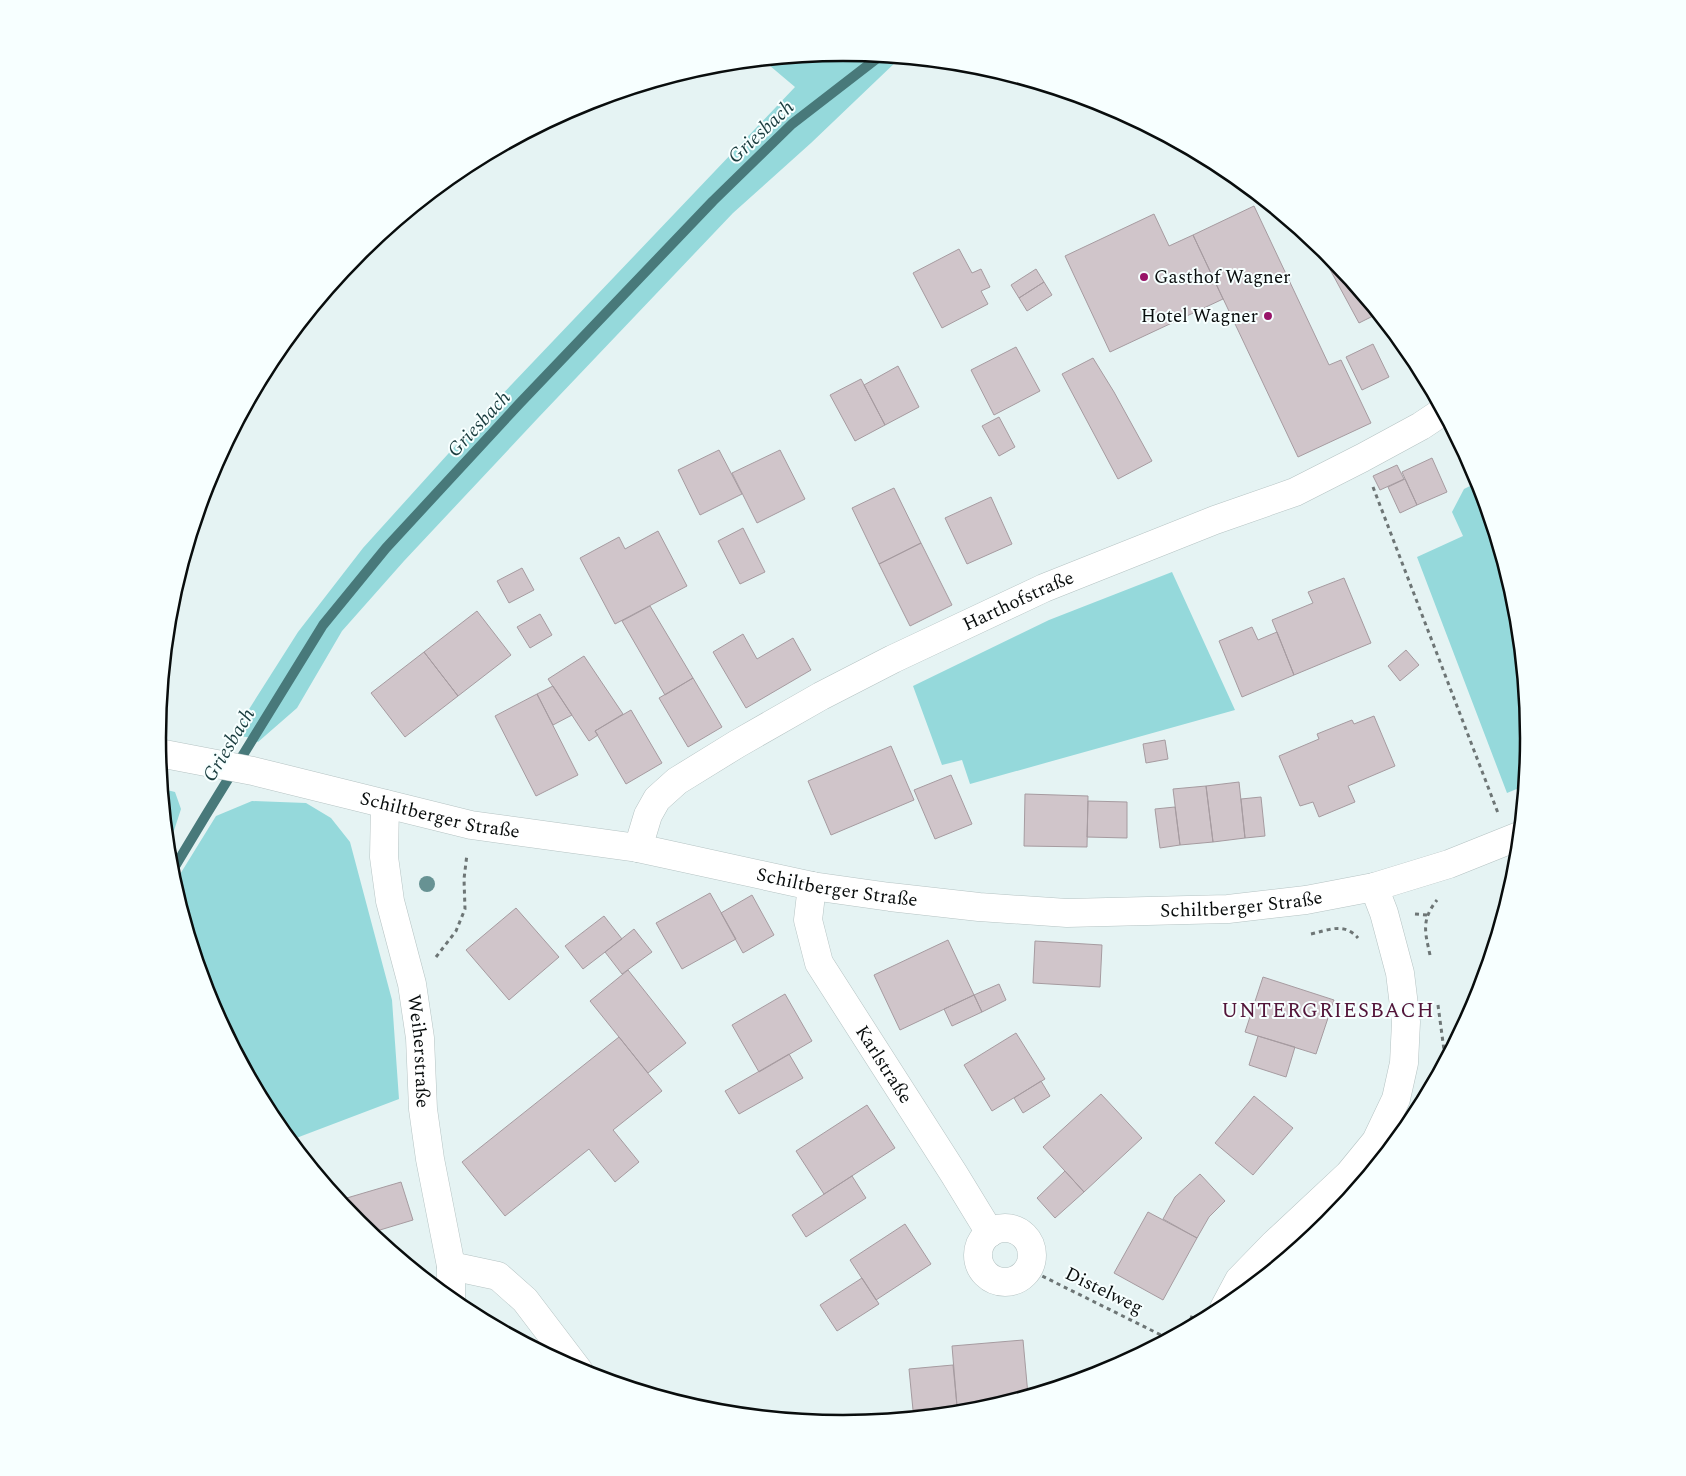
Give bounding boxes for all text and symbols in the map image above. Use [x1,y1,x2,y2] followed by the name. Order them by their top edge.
[721,93,801,171] water label: Griesbach
[1154,263,1291,292] place label: Gasthof Wagner
[1138,271,1150,283] marker: Gasthof Wagner
[1141,302,1258,331] place label: Hotel Wagner
[1262,310,1274,322] marker: Hotel Wagner
[440,384,518,464] water label: Griesbach
[958,563,1078,639] street label: Harthofstraße
[195,702,263,788] water label: Griesbach
[357,784,522,846] street label: Schiltberger Straße
[754,860,919,915] street label: Schiltberger Straße
[1160,883,1325,925] street label: Schiltberger Straße
[399,993,437,1109] street label: Weiherstraße
[1221,995,1435,1027] district label: UNTERGRIESBACH
[848,1019,920,1109] street label: Karlstraße
[1060,1260,1148,1322] street label: Distelweg

